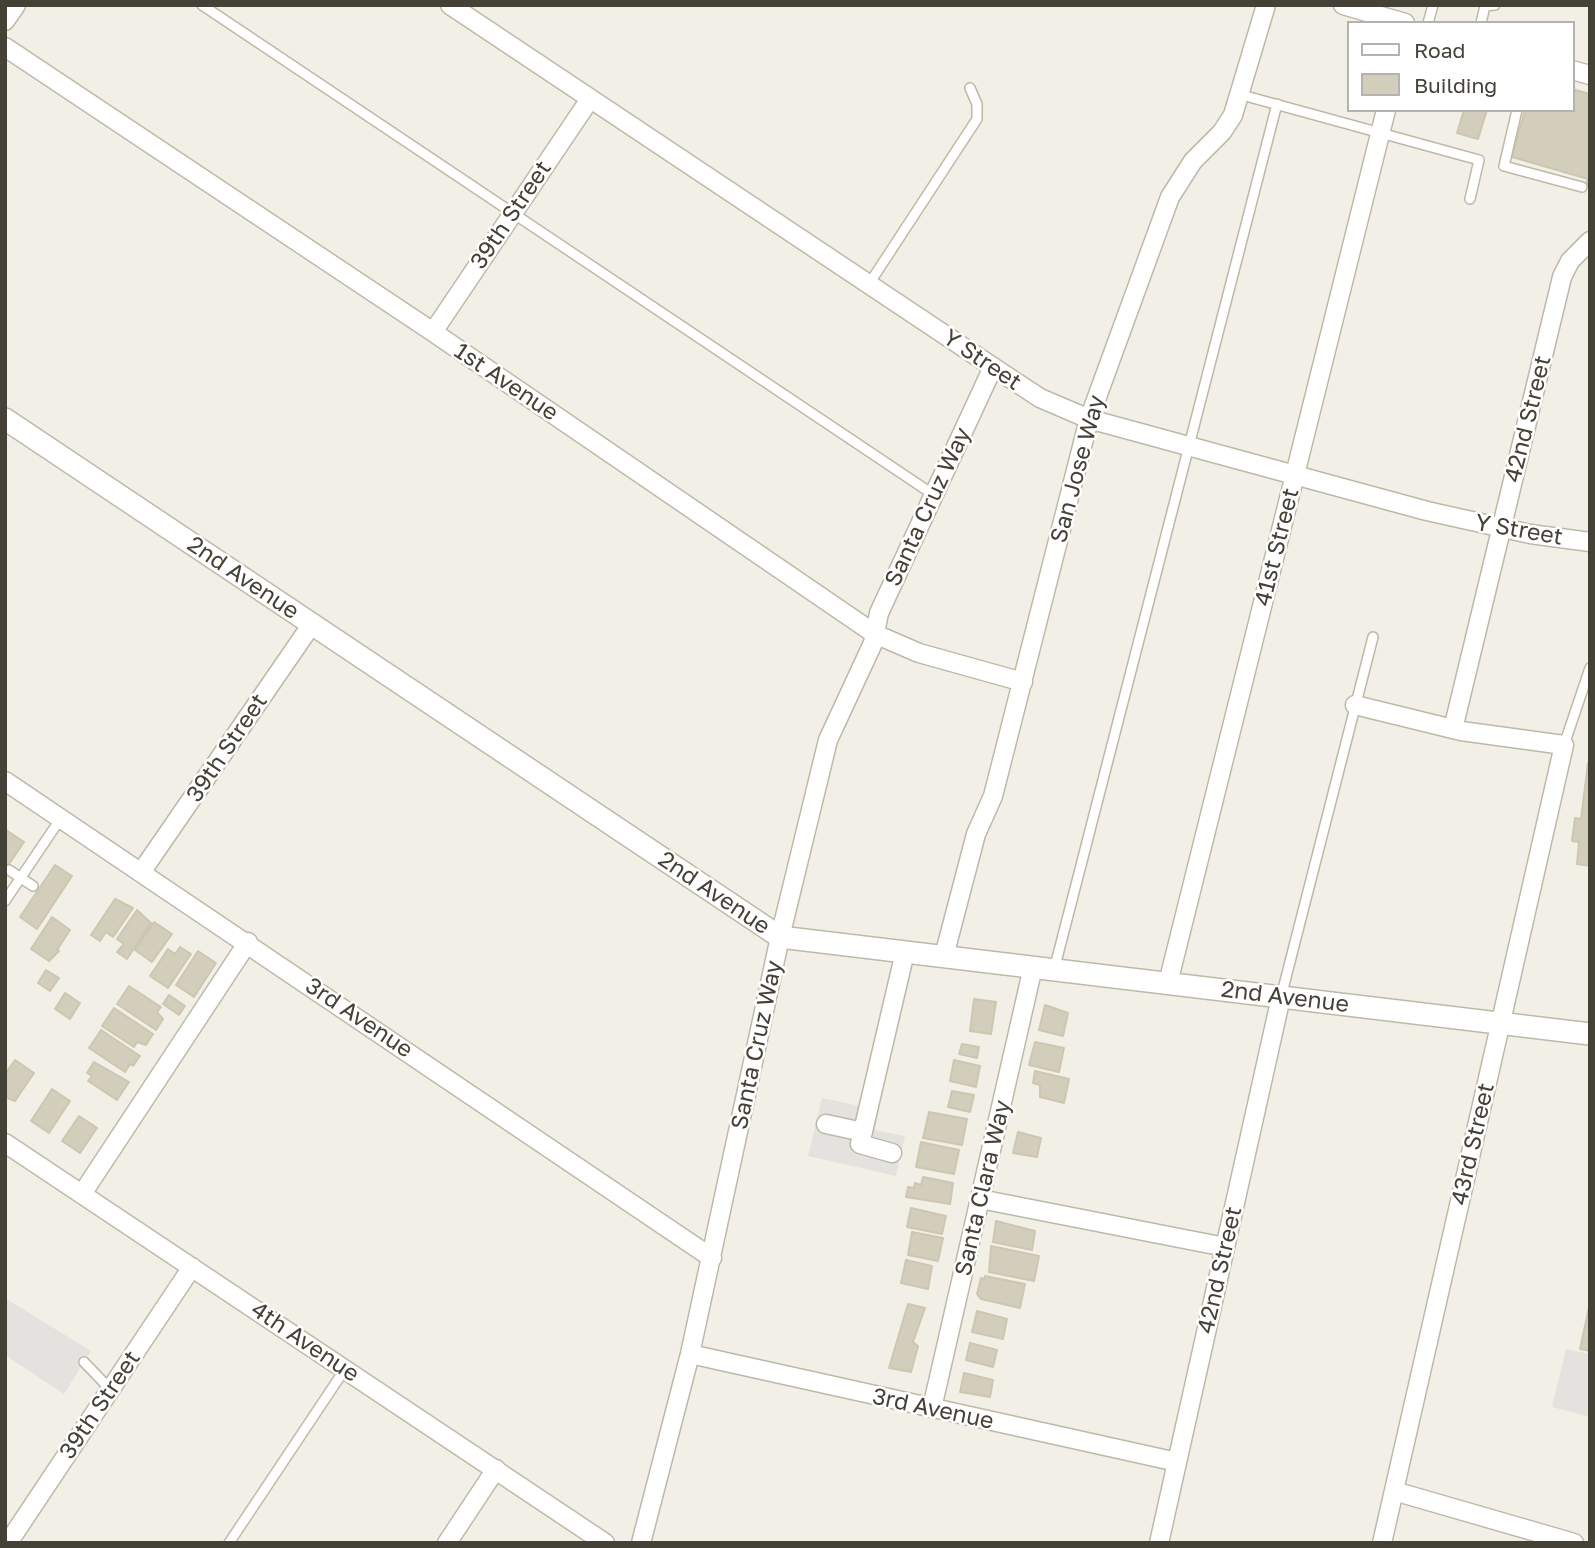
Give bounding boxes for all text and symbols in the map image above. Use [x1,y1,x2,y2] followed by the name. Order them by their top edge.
[1346,21,1574,112] legend
[1414,37,1465,63] text: Road
[1414,72,1497,98] text: Building
[465,156,557,274] street label: 39th Street
[938,324,1026,396] street label: Y Street
[449,337,563,427] street label: 1st Avenue
[1499,353,1557,485] street label: 42nd Street
[1045,392,1111,546] street label: San Jose Way
[879,423,977,591] street label: Santa Cruz Way
[1249,485,1305,609] street label: 41st Street
[1473,509,1565,551] street label: Y Street
[182,531,304,625] street label: 2nd Avenue
[181,689,273,807] street label: 39th Street
[653,846,775,940] street label: 2nd Avenue
[726,958,788,1132] street label: Santa Cruz Way
[300,972,418,1064] street label: 3rd Avenue
[1220,975,1350,1019] street label: 2nd Avenue
[1446,1080,1500,1208] street label: 43rd Street
[949,1097,1017,1279] street label: Santa Clara Way
[1192,1204,1248,1336] street label: 42nd Street
[246,1296,364,1388] street label: 4th Avenue
[54,1346,146,1464] street label: 39th Street
[870,1383,996,1435] street label: 3rd Avenue

